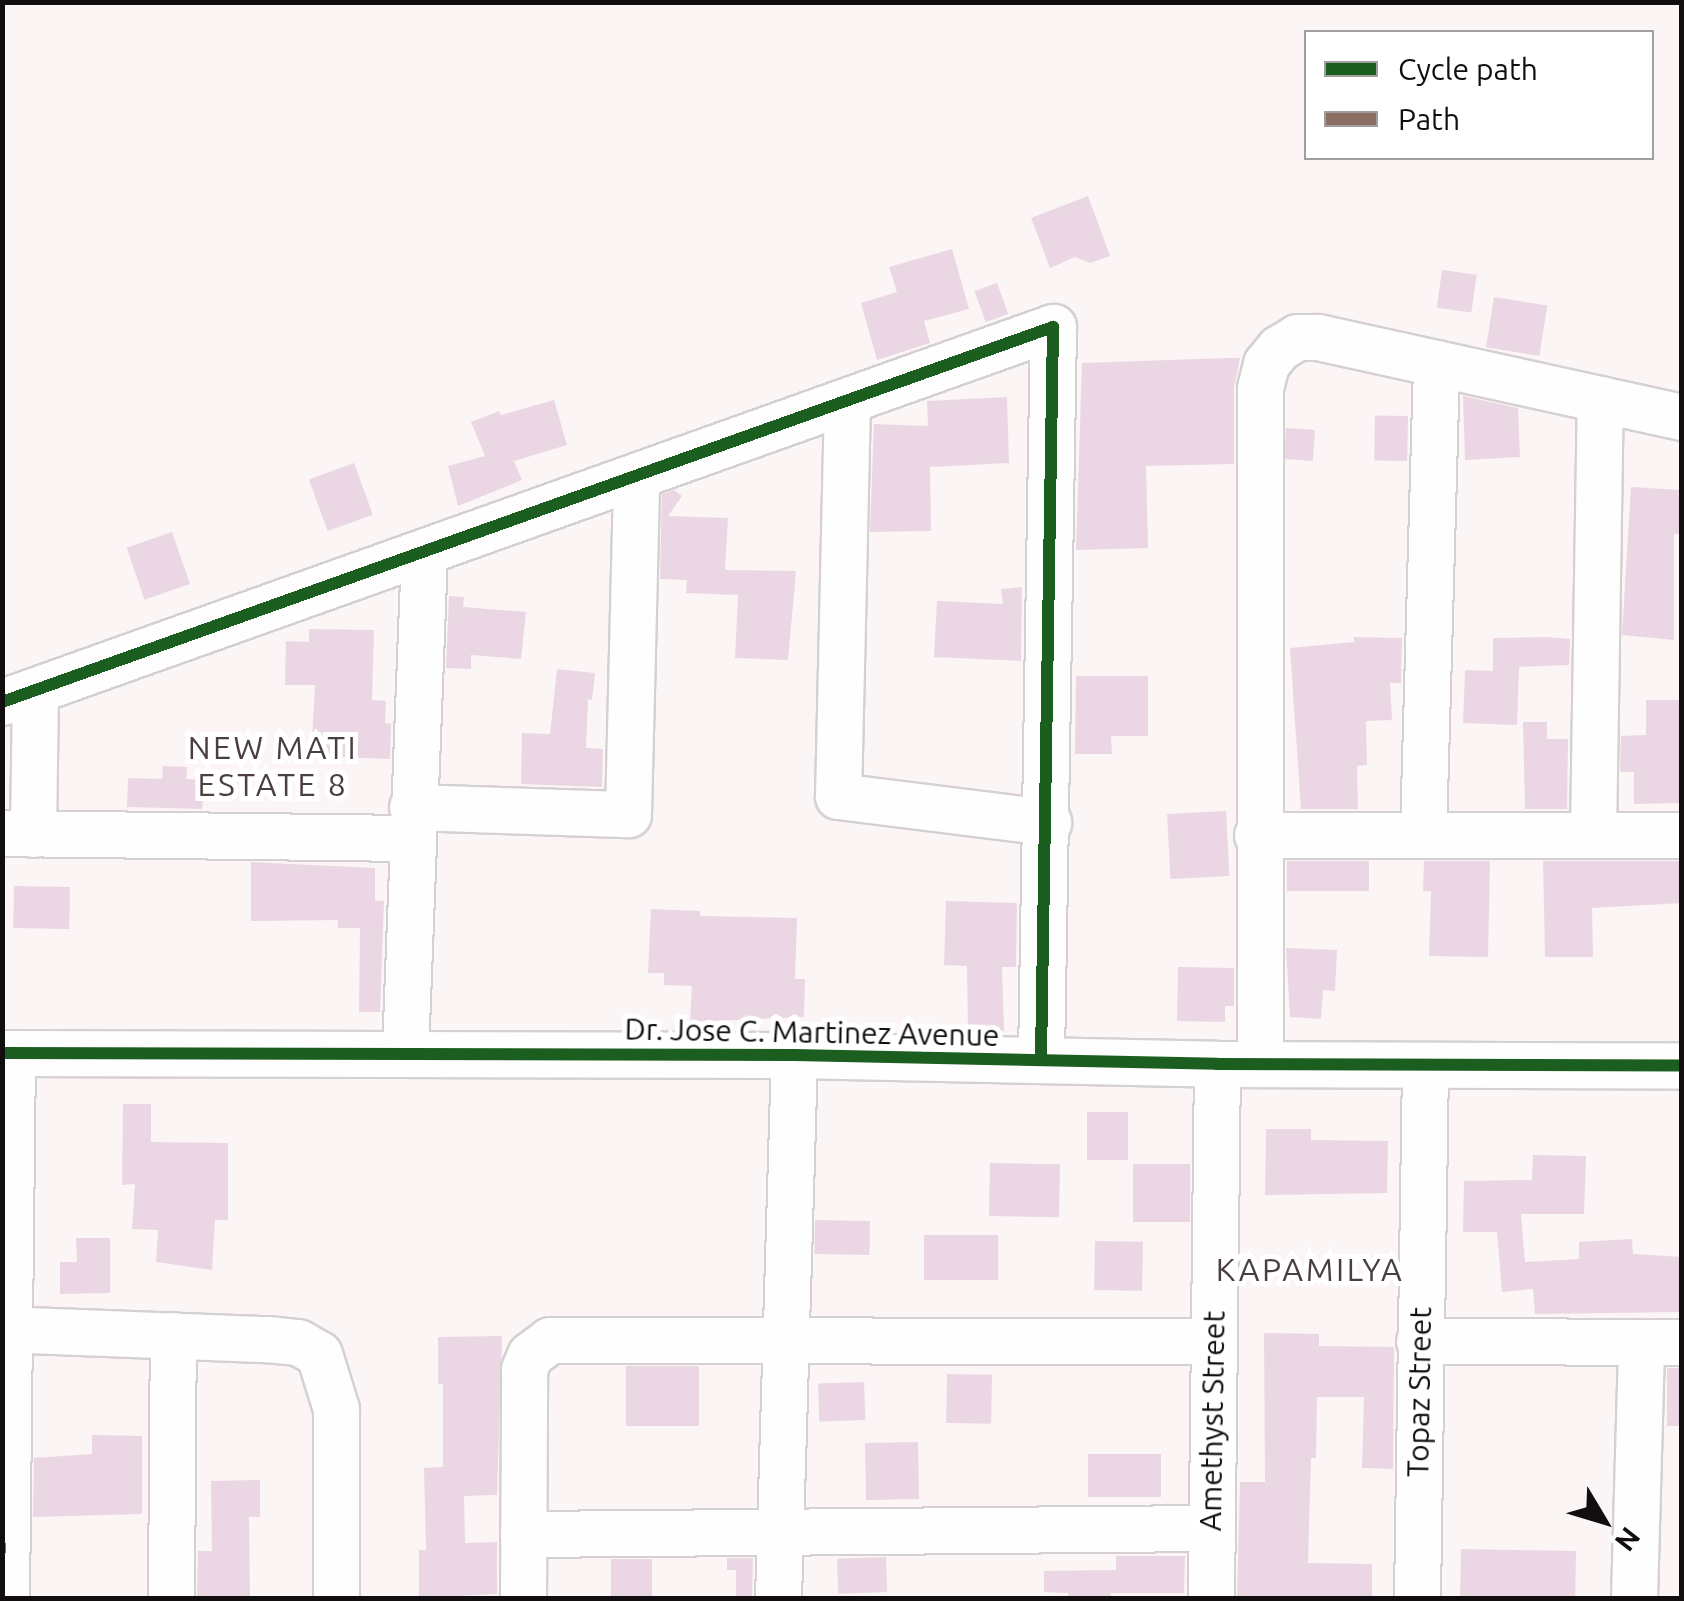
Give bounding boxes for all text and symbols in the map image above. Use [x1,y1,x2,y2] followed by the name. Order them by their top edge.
[1304,30,1654,160] legend
[1398,52,1538,86] text: Cycle path
[1398,102,1460,136] text: Path
[188,729,358,804] district label: NEW MATI ESTATE 8
[624,1011,1000,1053] street label: Dr. Jose C. Martinez Avenue
[1216,1250,1404,1288] district label: KAPAMILYA
[1400,1307,1438,1477] street label: Topaz Street
[1192,1310,1232,1532] street label: Amethyst Street
[1554,1471,1654,1571] north arrow
[1609,1522,1647,1558] text: N

